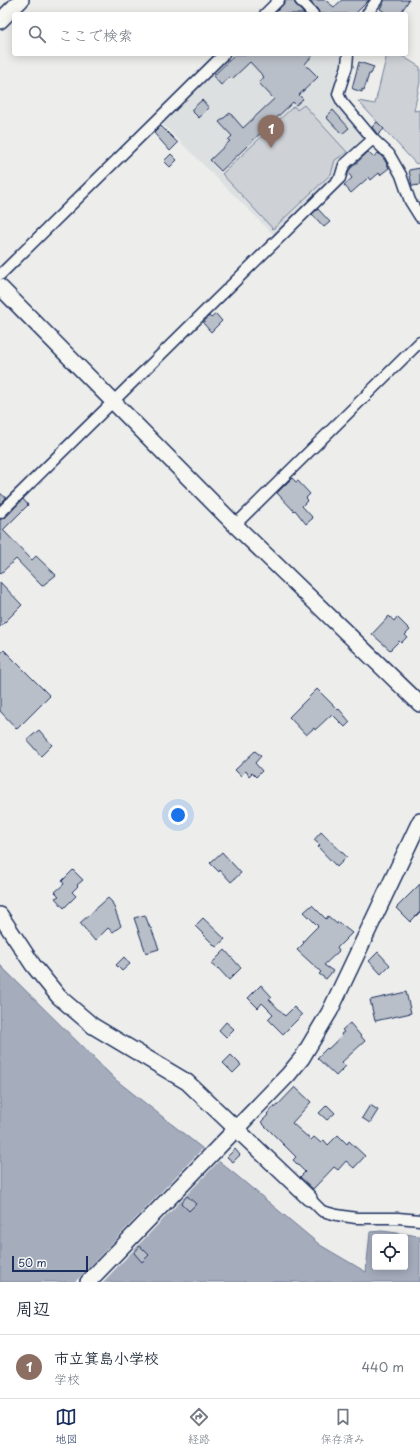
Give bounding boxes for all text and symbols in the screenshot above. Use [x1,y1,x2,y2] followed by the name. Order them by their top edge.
[12,12,408,56] search box
[26,23,48,45] icon: search
[58,23,133,46] text: ここで検索
[258,115,284,148] pin: 1
[168,805,188,825] your location
[372,1234,408,1270] map controls
[372,1234,408,1270] button: locate
[12,1254,88,1273] scale bar
[18,1254,47,1271] text: 50 m
[16,1295,50,1321] text: 周辺
[54,1346,159,1369] text: 市立箕島小学校
[26,1357,32,1376] text: 1
[361,1357,404,1376] text: 440 m
[54,1369,80,1388] text: 学校
[55,1406,77,1447] tab: 地図
[188,1406,210,1447] tab: 経路
[321,1406,365,1447] tab: 保存済み

